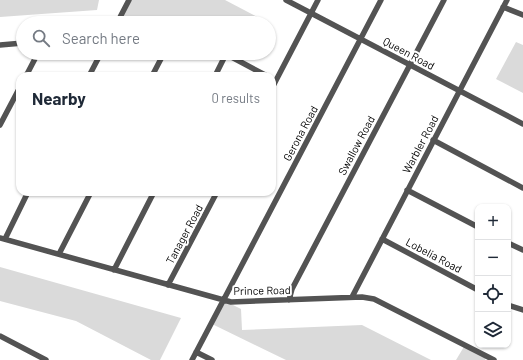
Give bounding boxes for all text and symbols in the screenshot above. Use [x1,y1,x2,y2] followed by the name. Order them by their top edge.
[16,16,276,60] search box
[30,27,52,49] icon: search
[62,29,140,47] text: Search here
[381,34,437,72] street label: Queen Road
[32,88,86,108] text: Nearby
[211,90,260,106] text: 0 results
[280,103,320,163] street label: Gerona Road
[335,113,377,177] street label: Swallow Road
[399,113,441,175] street label: Warbler Road
[163,202,205,266] street label: Tanager Road
[475,204,511,348] map controls
[475,204,511,240] button: +
[404,235,464,275] street label: Lobelia Road
[475,240,511,276] button: −
[475,276,511,312] button: locate
[233,283,291,297] street label: Prince Road
[475,312,511,348] button: layers

